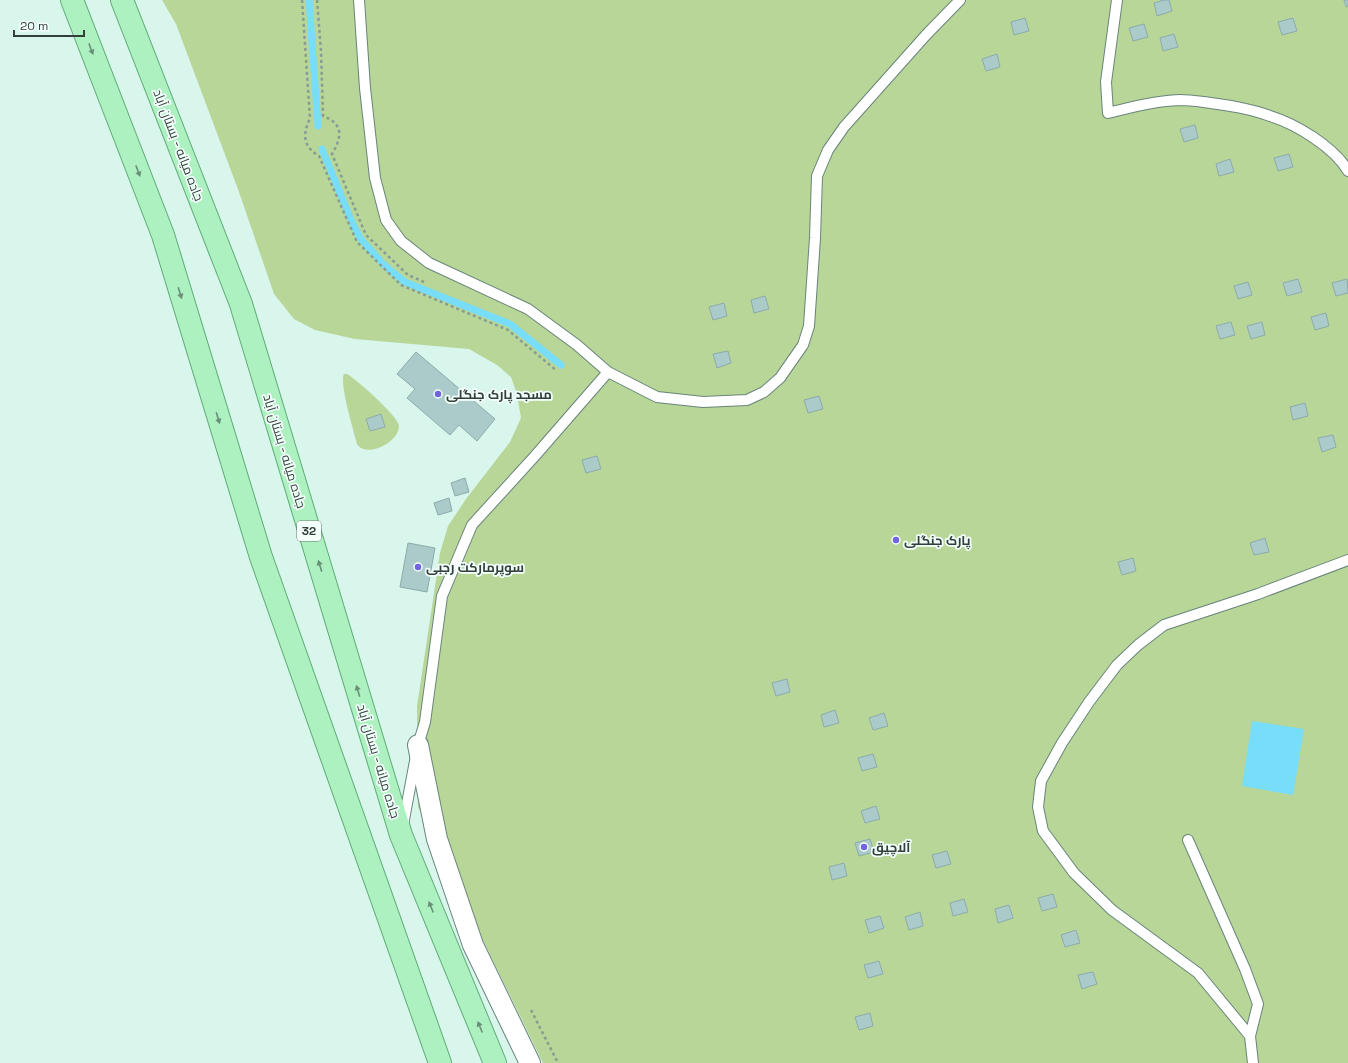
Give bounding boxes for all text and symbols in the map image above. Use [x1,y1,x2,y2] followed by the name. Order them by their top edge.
[14,12,84,38] scale bar
[20,18,48,34] text: 20 m
[88,44,94,56] one-way arrow
[149,87,208,204] street label: جاده میانه - بستان آباد
[135,165,141,177] one-way arrow
[177,288,183,300] one-way arrow
[446,386,552,404] place label: مسجد پارک جنگلی
[433,389,443,399] marker: مسجد پارک جنگلی
[259,392,310,510] street label: جاده میانه - بستان آباد
[215,412,221,424] one-way arrow
[297,521,321,541] road number: 32
[904,532,971,550] place label: پارک جنگلی
[891,535,901,545] marker: پارک جنگلی
[426,559,524,577] place label: سوپرمارکت رجبی
[317,560,323,572] one-way arrow
[413,562,423,572] marker: سوپرمارکت رجبی
[355,685,361,697] one-way arrow
[353,702,404,820] street label: جاده میانه - بستان آباد
[872,839,911,857] place label: آلاچیق
[859,842,869,852] marker: آلاچیق
[427,900,433,912] one-way arrow
[477,1021,483,1032] one-way arrow

